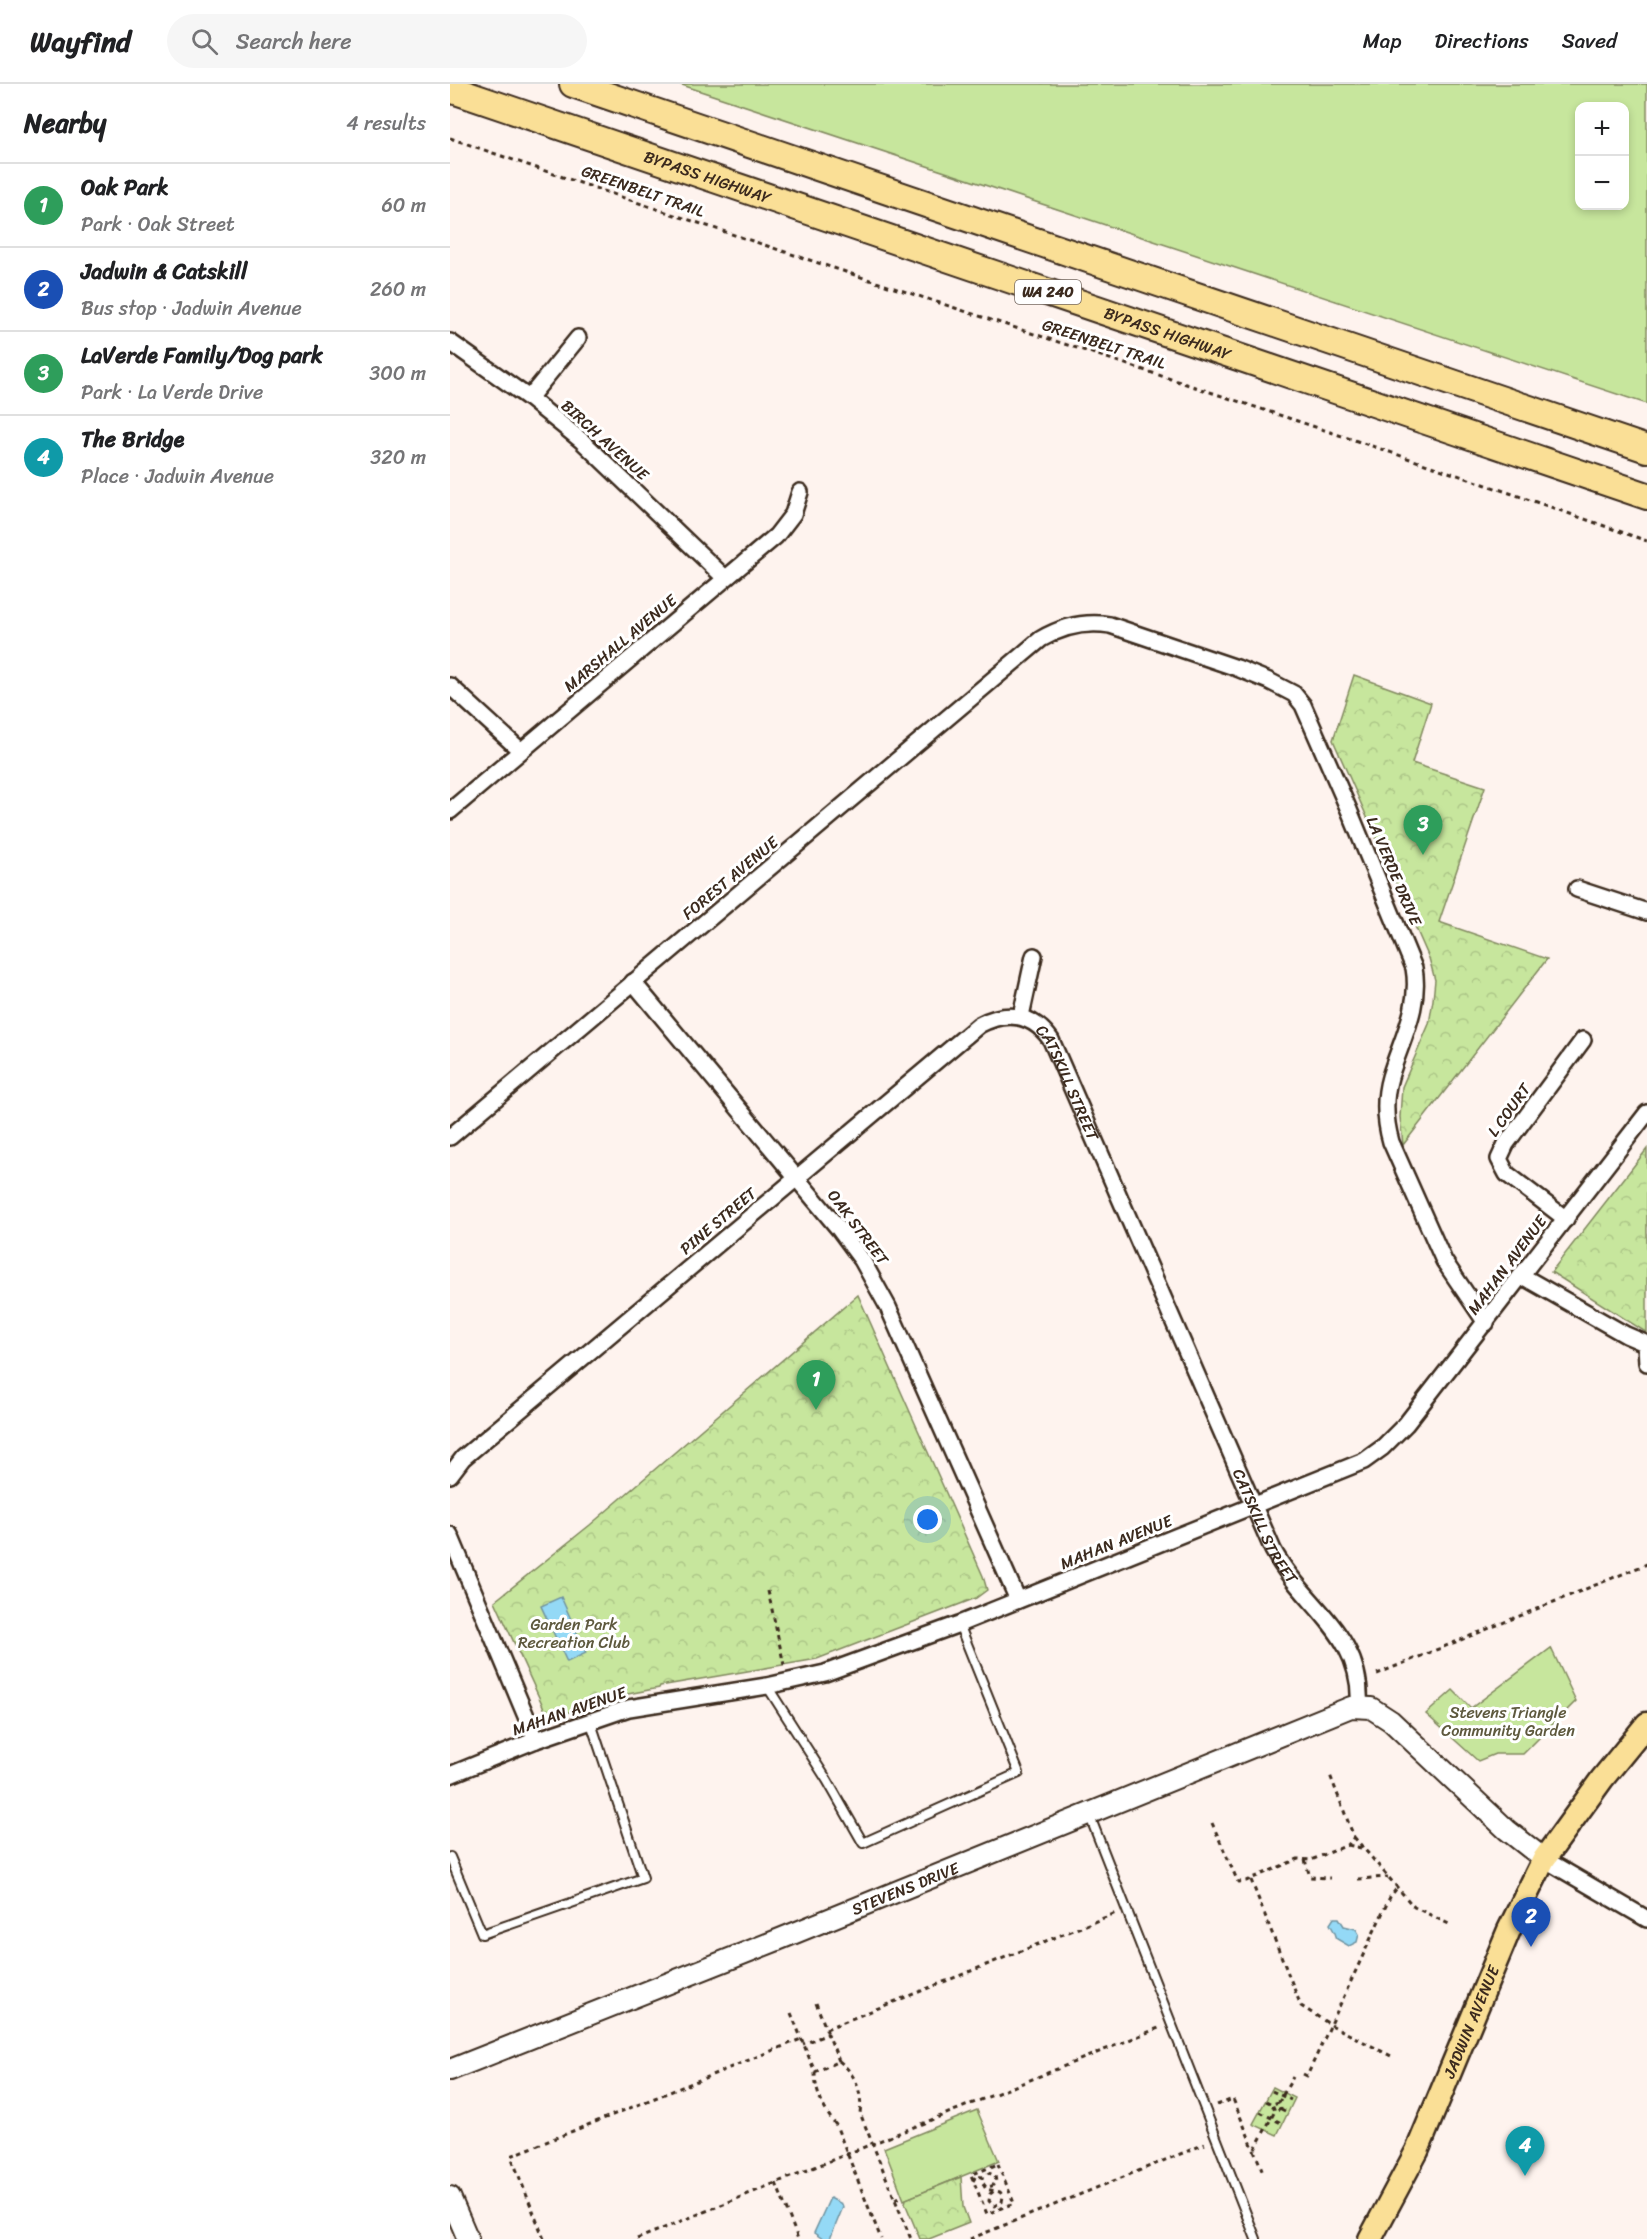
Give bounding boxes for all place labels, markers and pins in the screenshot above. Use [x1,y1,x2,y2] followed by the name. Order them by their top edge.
[1404,806,1442,855] pin: 3
[796,1360,836,1410] pin: 1
[1512,1898,1550,1947] pin: 2
[1506,2126,1544,2176] pin: 4

